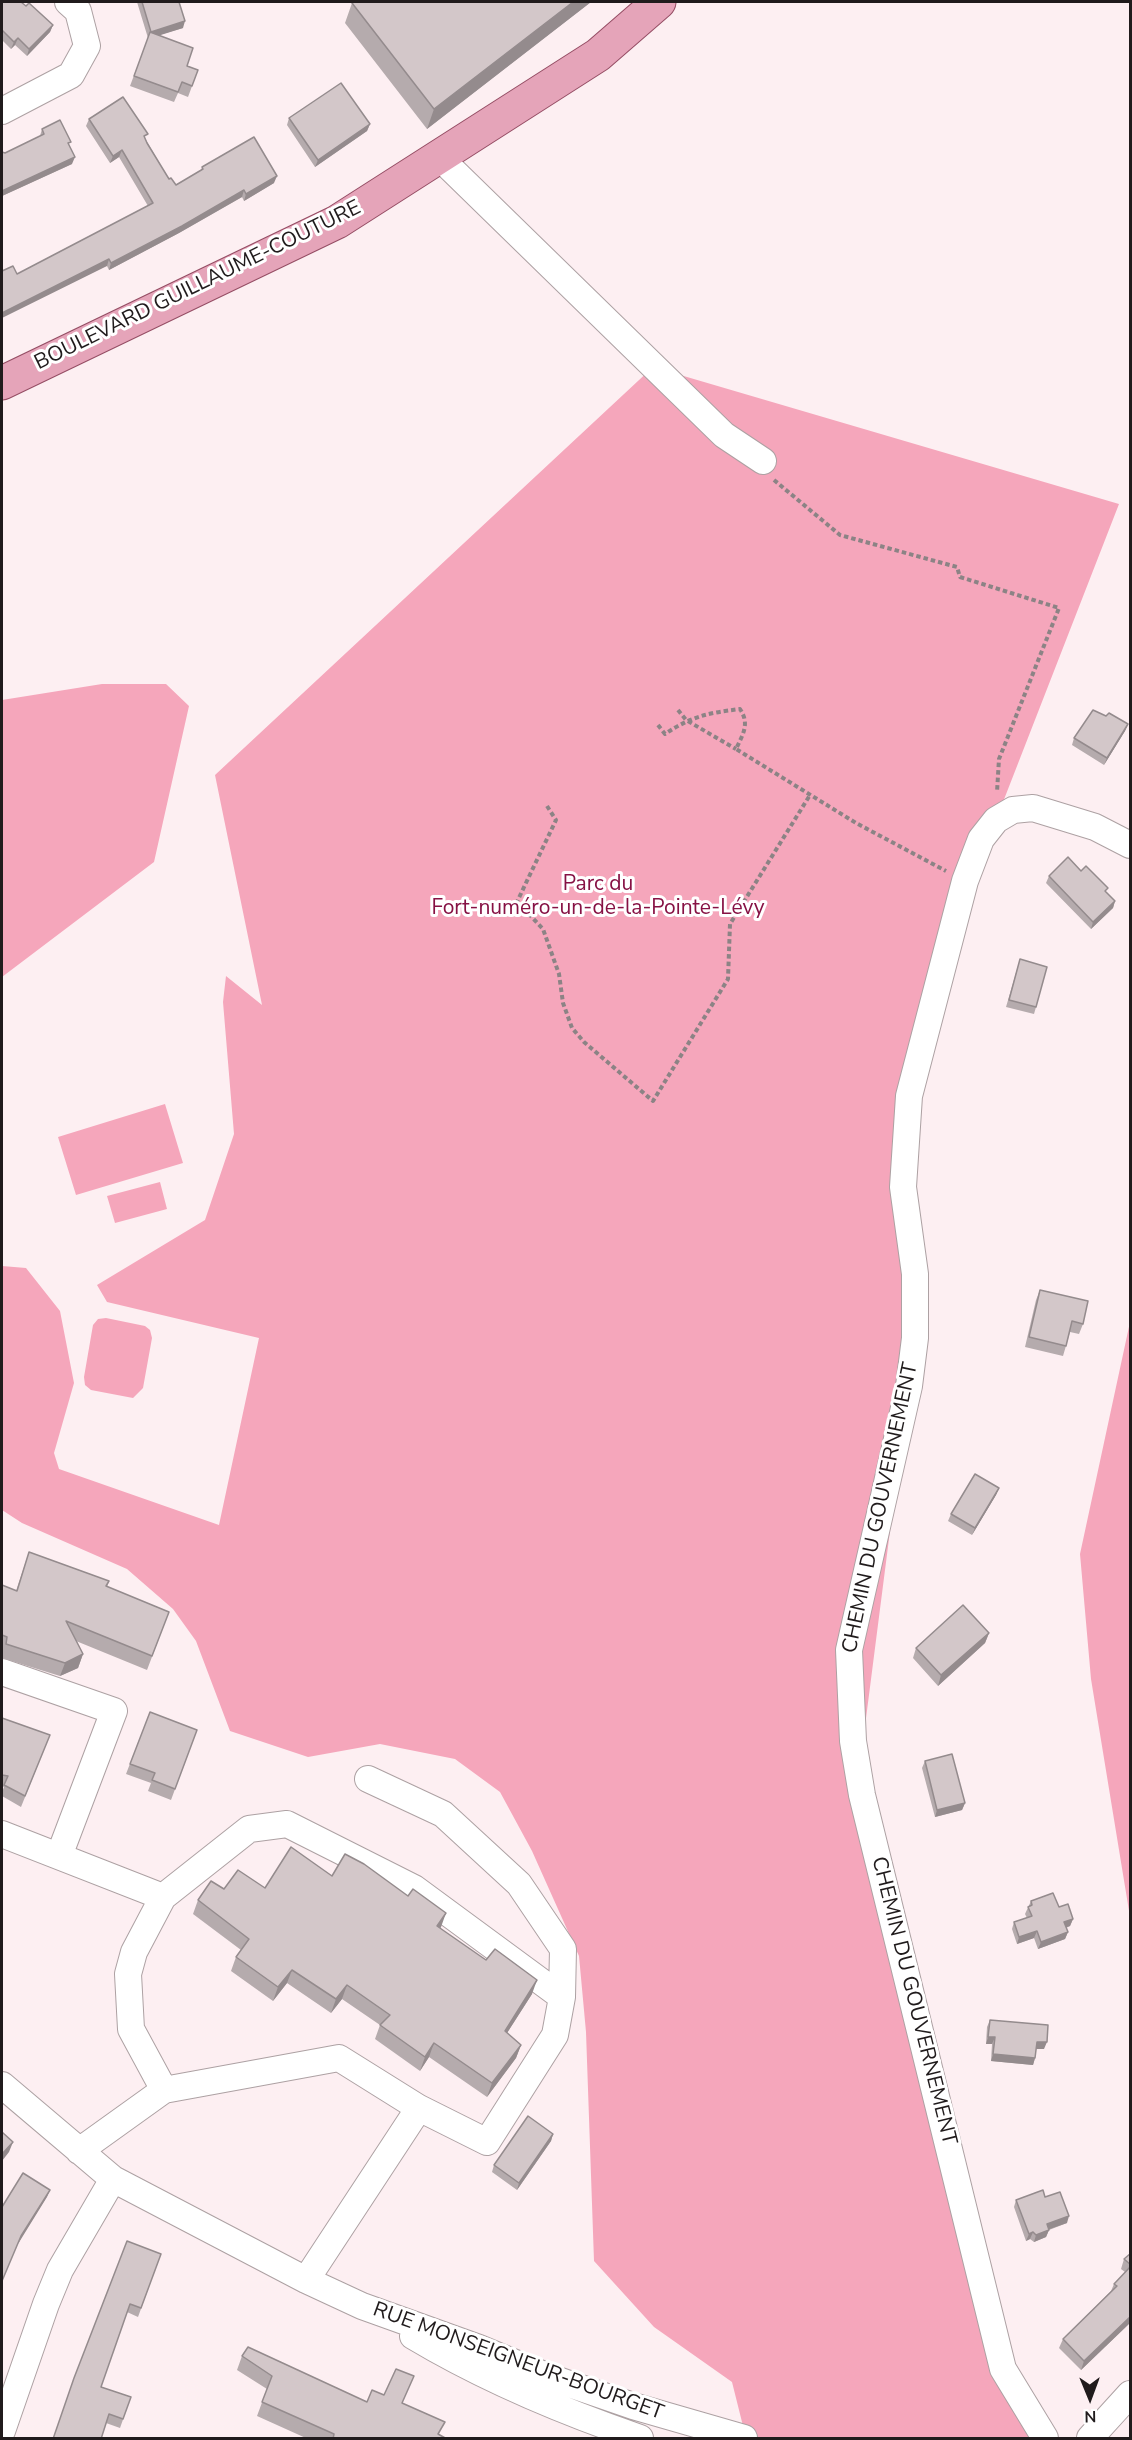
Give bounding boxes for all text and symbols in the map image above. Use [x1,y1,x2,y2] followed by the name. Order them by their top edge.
[31,196,365,376] street label: BOULEVARD GUILLAUME-COUTURE
[432,872,764,922] park label: Parc du Fort-numéro-un-de-la-Pointe-Lévy
[838,1360,924,1656] street label: CHEMIN DU GOUVERNEMENT
[865,1854,961,2148] street label: CHEMIN DU GOUVERNEMENT
[369,2298,667,2426] street label: RUE MONSEIGNEUR-BOURGET
[1060,2368,1120,2428] north arrow
[1084,2405,1096,2427] text: N

